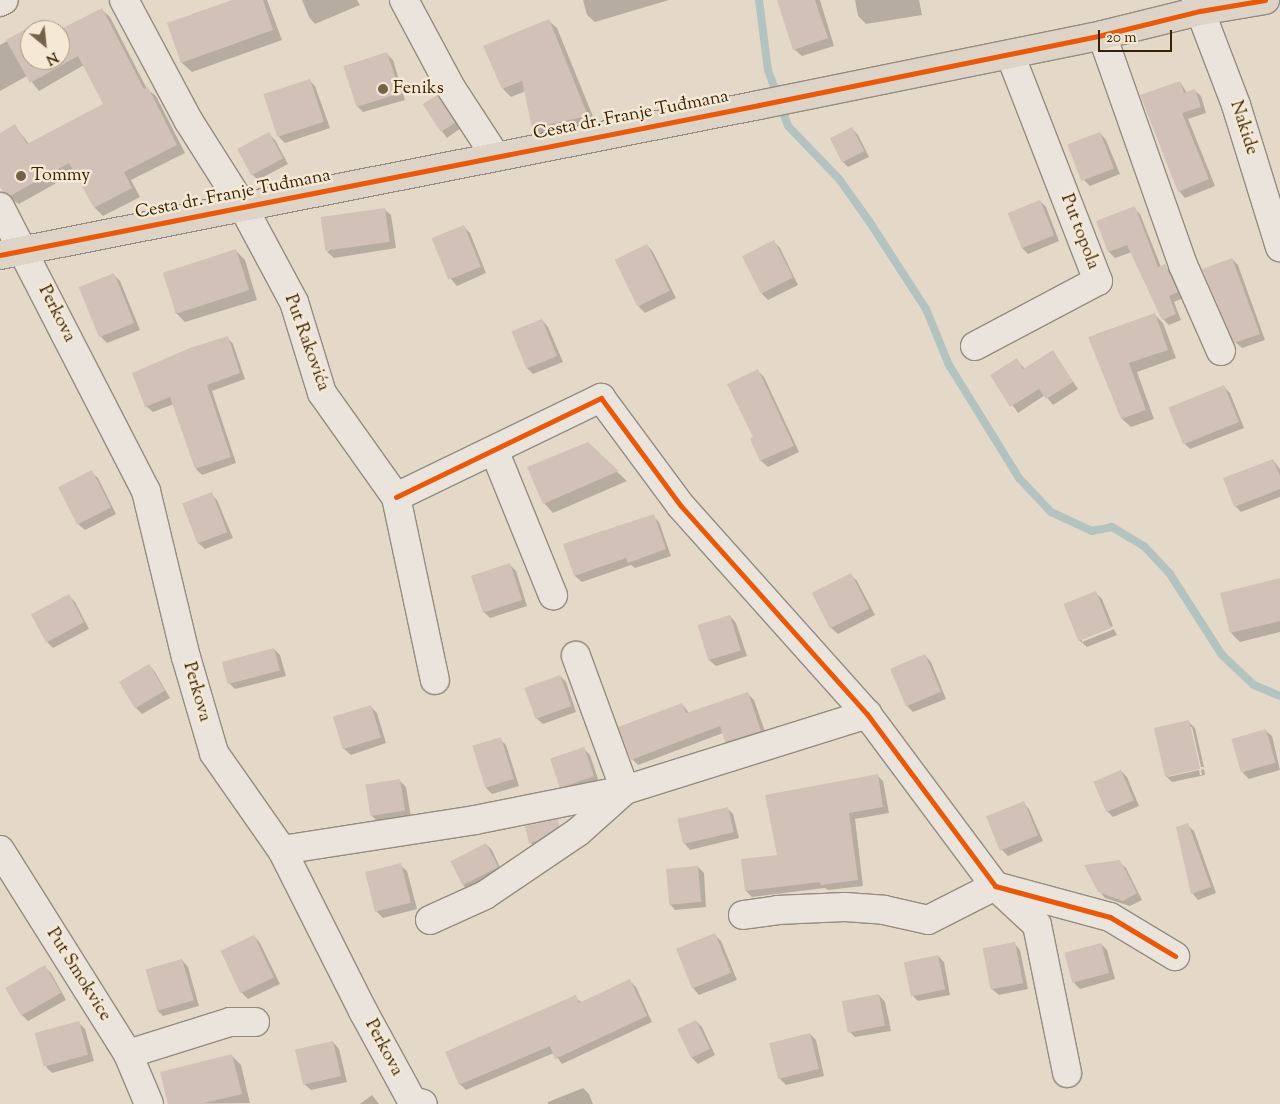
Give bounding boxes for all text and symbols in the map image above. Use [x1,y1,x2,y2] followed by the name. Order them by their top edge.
[20,20,70,70] north arrow
[1100,20,1174,52] scale bar
[1106,28,1137,49] text: 20 m
[42,46,61,69] text: N
[393,78,444,100] place label: Feniks
[377,83,389,95] marker: Feniks
[531,86,731,146] street label: Cesta dr. Franje Tuđmana
[1224,98,1262,158] street label: Nakide
[31,165,90,187] place label: Tommy
[133,165,333,225] street label: Cesta dr. Franje Tuđmana
[15,170,27,182] marker: Tommy
[1055,191,1103,273] street label: Put topola
[33,282,79,346] street label: Perkova
[279,292,333,394] street label: Put Rakovića
[177,660,215,724] street label: Perkova
[41,924,115,1026] street label: Put Smokvice
[359,1016,407,1080] street label: Perkova

